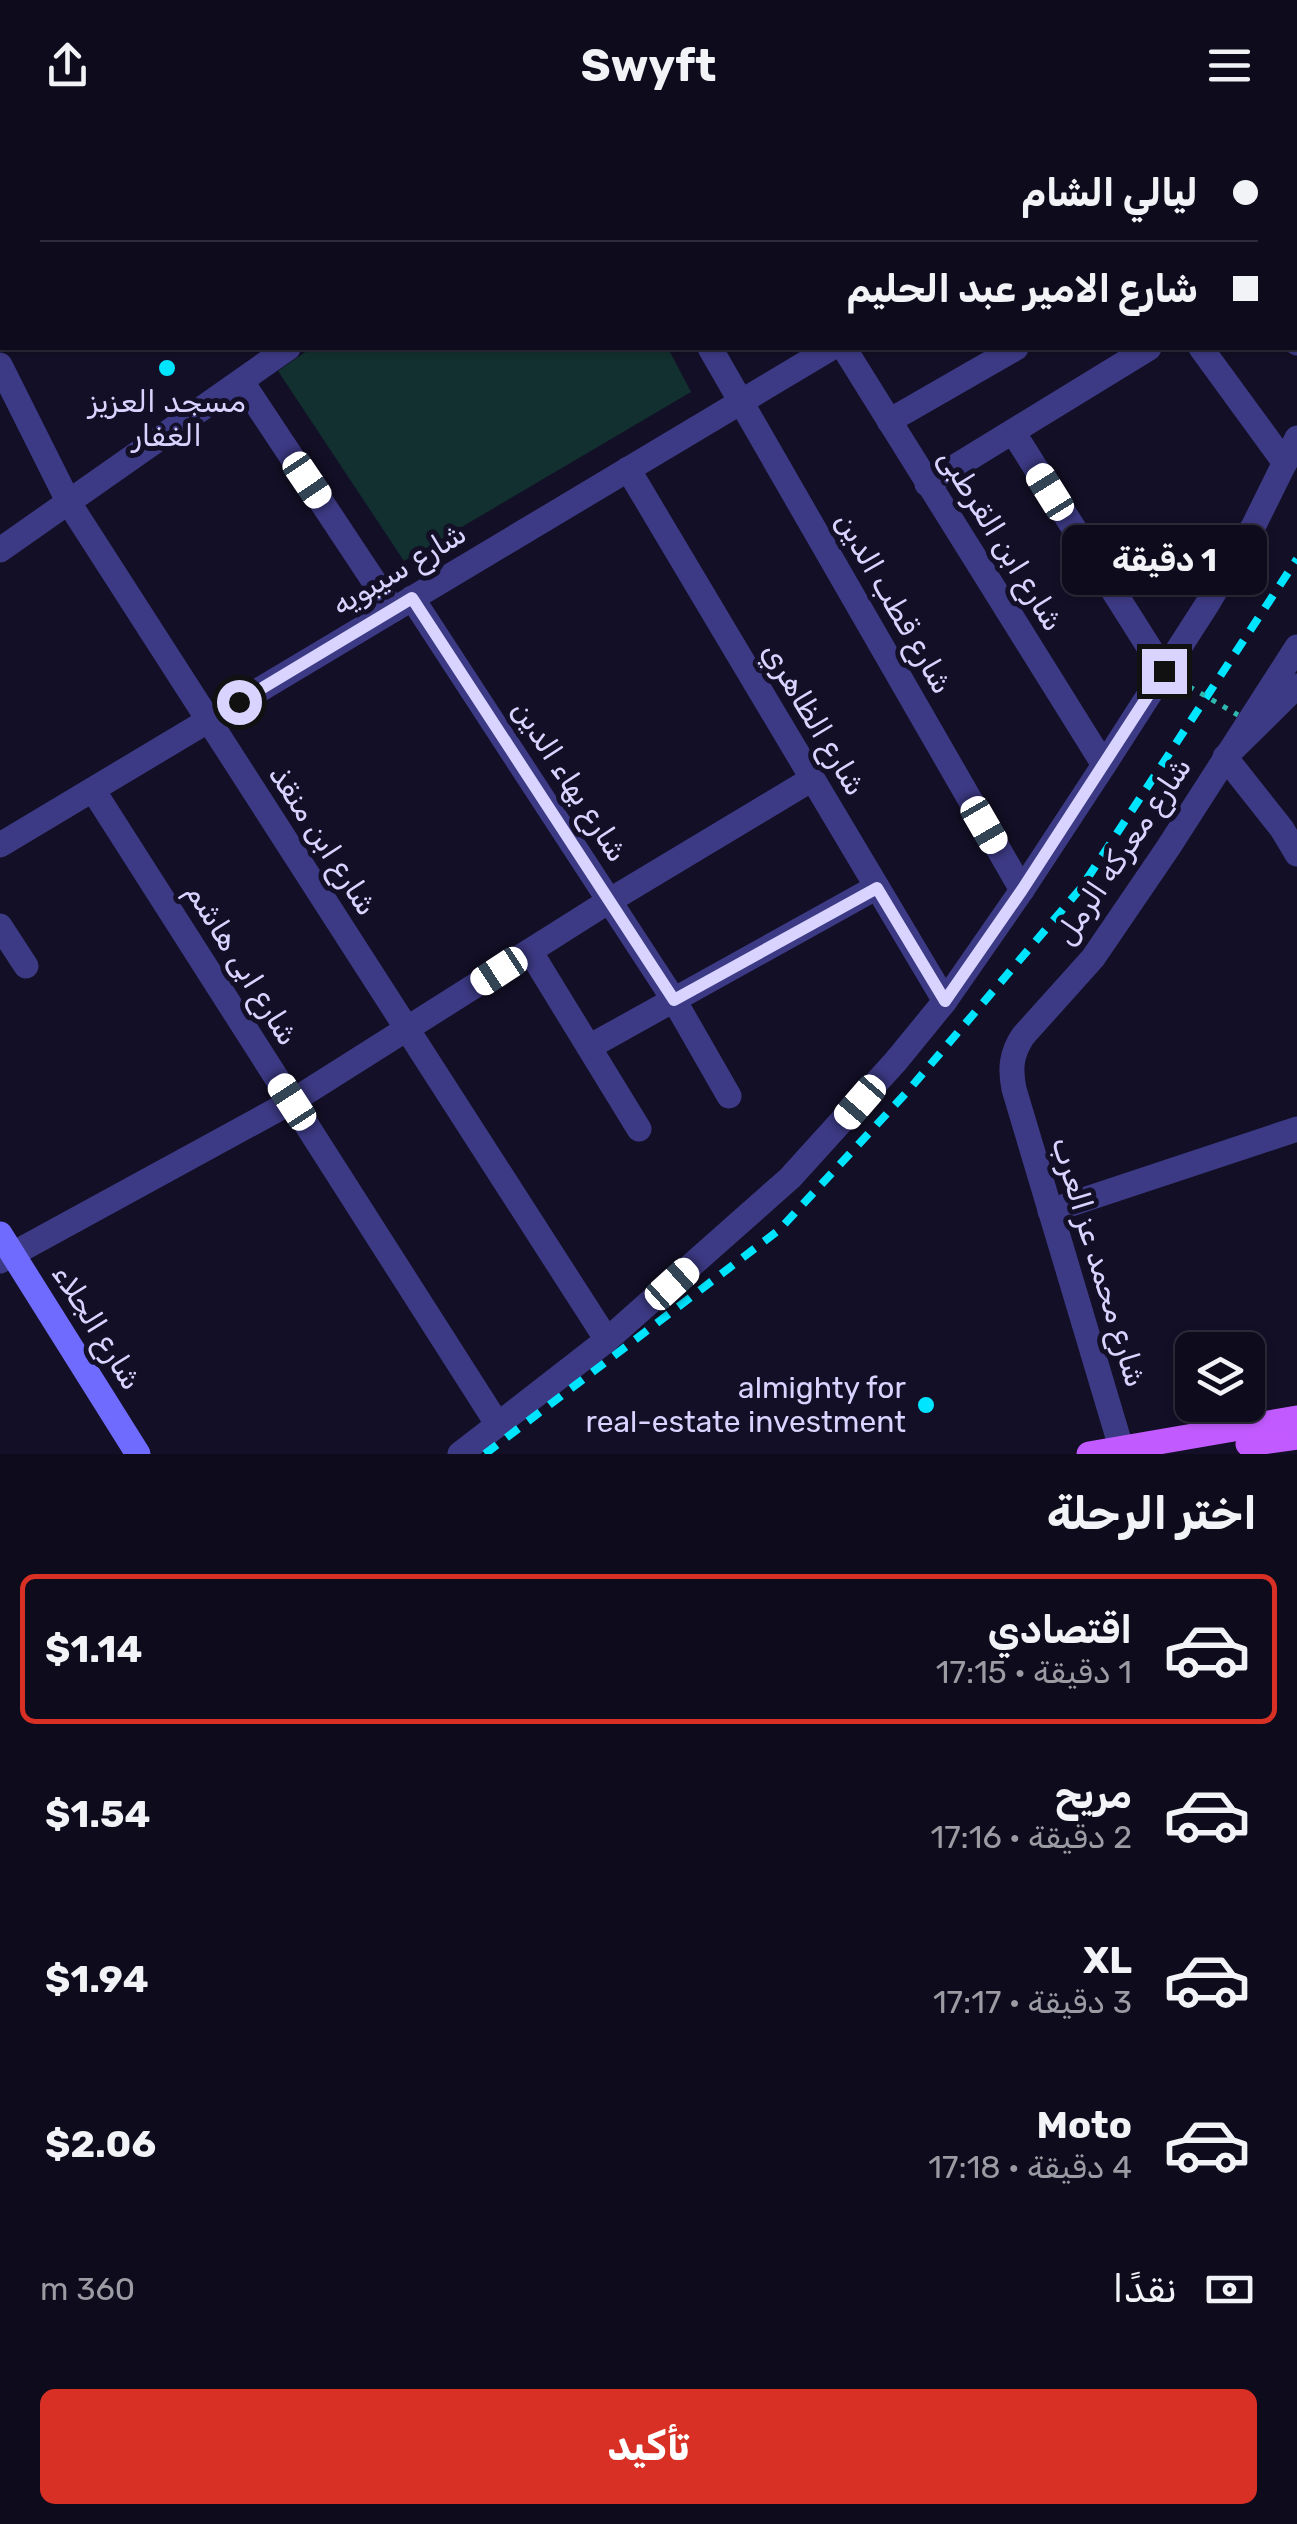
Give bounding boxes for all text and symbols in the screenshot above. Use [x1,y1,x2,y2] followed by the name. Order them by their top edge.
[40,38,95,93] icon: share
[1202,38,1257,93] icon: menu
[581,39,716,92] text: Swyft
[1021,170,1198,216] text: ليالي الشام
[846,266,1198,312] text: شارع الامير عبد الحليم
[156,357,178,379] marker: مسجد العزيز الغفار
[86,384,246,454] place label: مسجد العزيز الغفار
[929,442,1071,639] street label: شارع ابن القرطبى
[278,447,336,513] car
[1021,459,1079,525] car
[826,506,961,701] street label: شارع قطب الدين
[325,515,474,625] street label: شارع سيبويه
[1062,526,1266,596] callout: 1 دقيقة
[1112,541,1217,579] text: 1 دقيقة
[752,636,874,804] street label: شارع الظاهري
[1142,649,1187,694] route end
[217,680,262,725] route start
[503,693,636,870] street label: شارع بهاء الدين
[1047,750,1201,953] street label: شارع معركه الرمل
[259,758,385,923] street label: شارع ابن منقذ
[956,792,1012,858] car
[176,876,306,1053] street label: شارع ابى هاشم
[466,942,532,1000] car
[263,1069,321,1135] car
[829,1070,891,1134] car
[1042,1133,1154,1392] street label: شارع محمد عز العرب
[640,1253,704,1315] car
[43,1257,150,1398] street label: شارع الجلاء
[1175,1332,1265,1422] map controls
[1175,1332,1265,1422] button: layers
[586,1370,907,1440] place label: almighty for real-estate investment
[915,1394,937,1416] marker: almighty for real-estate investment
[1047,1487,1257,1540] text: اختر الرحلة
[1162,1604,1252,1694] icon: car
[988,1607,1132,1653] text: اقتصادي
[45,1626,142,1672] text: $1.14
[936,1653,1132,1691] text: 1 دقيقة · 17:15
[1162,1769,1252,1859] icon: car
[1055,1772,1132,1818] text: مريح
[45,1791,151,1837] text: $1.54
[930,1818,1132,1856] text: 2 دقيقة · 17:16
[1162,1934,1252,2024] icon: car
[1083,1937,1132,1983] text: XL
[45,1956,149,2002] text: $1.94
[933,1983,1132,2021] text: 3 دقيقة · 17:17
[1162,2099,1252,2189] icon: car
[1036,2102,1132,2148] text: Moto
[45,2121,156,2167] text: $2.06
[928,2148,1132,2186] text: 4 دقيقة · 17:18
[1202,2262,1257,2317] icon: cash
[1113,2266,1177,2312] text: نقدًا
[40,2270,135,2308] text: 360 m
[40,2389,1257,2504] button: تأكيد

